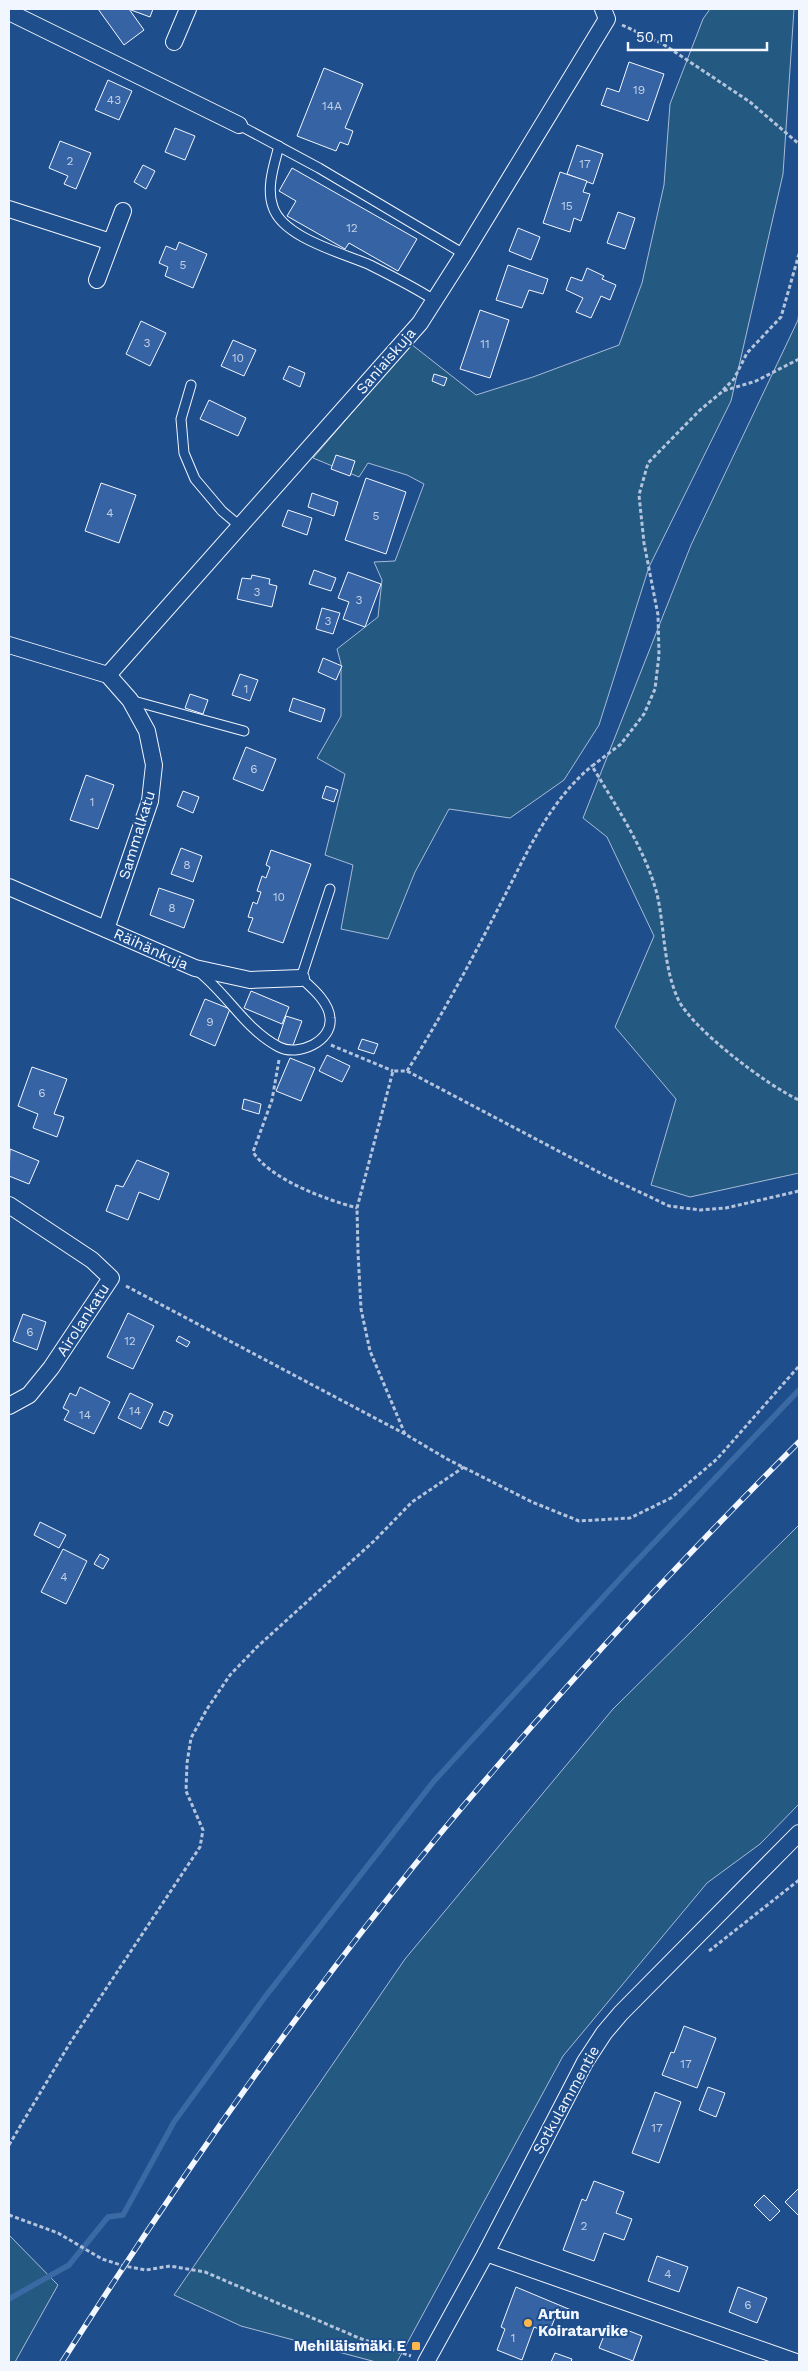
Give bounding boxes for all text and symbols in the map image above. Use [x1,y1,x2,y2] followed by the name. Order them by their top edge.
[628,20,767,52] scale bar
[636,28,673,46] text: 50 m
[633,83,645,97] house number: 19
[107,93,121,107] house number: 43
[322,99,342,113] house number: 14A
[67,154,74,168] house number: 2
[579,157,591,171] house number: 17
[561,199,573,213] house number: 15
[346,221,358,235] house number: 12
[180,258,187,272] house number: 5
[352,324,420,398] street label: Saniaiskuja
[144,336,151,350] house number: 3
[480,337,490,351] house number: 11
[232,351,244,365] house number: 10
[106,506,114,520] house number: 4
[373,509,380,523] house number: 5
[254,585,261,599] house number: 3
[356,593,363,607] house number: 3
[325,614,332,628] house number: 3
[244,682,248,696] house number: 1
[250,762,258,776] house number: 6
[115,789,159,881] street label: Sammalkatu
[90,795,94,809] house number: 1
[183,858,191,872] house number: 8
[273,890,285,904] house number: 10
[168,901,176,915] house number: 8
[111,925,192,974] street label: Räihänkuja
[206,1015,214,1029] house number: 9
[38,1086,46,1100] house number: 6
[53,1280,113,1360] street label: Airolankatu
[26,1325,34,1339] house number: 6
[124,1334,136,1348] house number: 12
[129,1404,141,1418] house number: 14
[79,1408,91,1422] house number: 14
[60,1570,68,1584] house number: 4
[529,2043,603,2157] street label: Sotkulammentie
[680,2057,692,2071] house number: 17
[651,2121,663,2135] house number: 17
[581,2219,588,2233] house number: 2
[664,2267,672,2281] house number: 4
[744,2298,752,2312] house number: 6
[538,2305,628,2340] place label: Artun Koiratarvike
[522,2317,534,2329] marker: Artun Koiratarvike
[511,2331,515,2345] house number: 1
[294,2337,406,2355] place label: Mehiläismäki E
[410,2340,422,2352] marker: Mehiläismäki E

